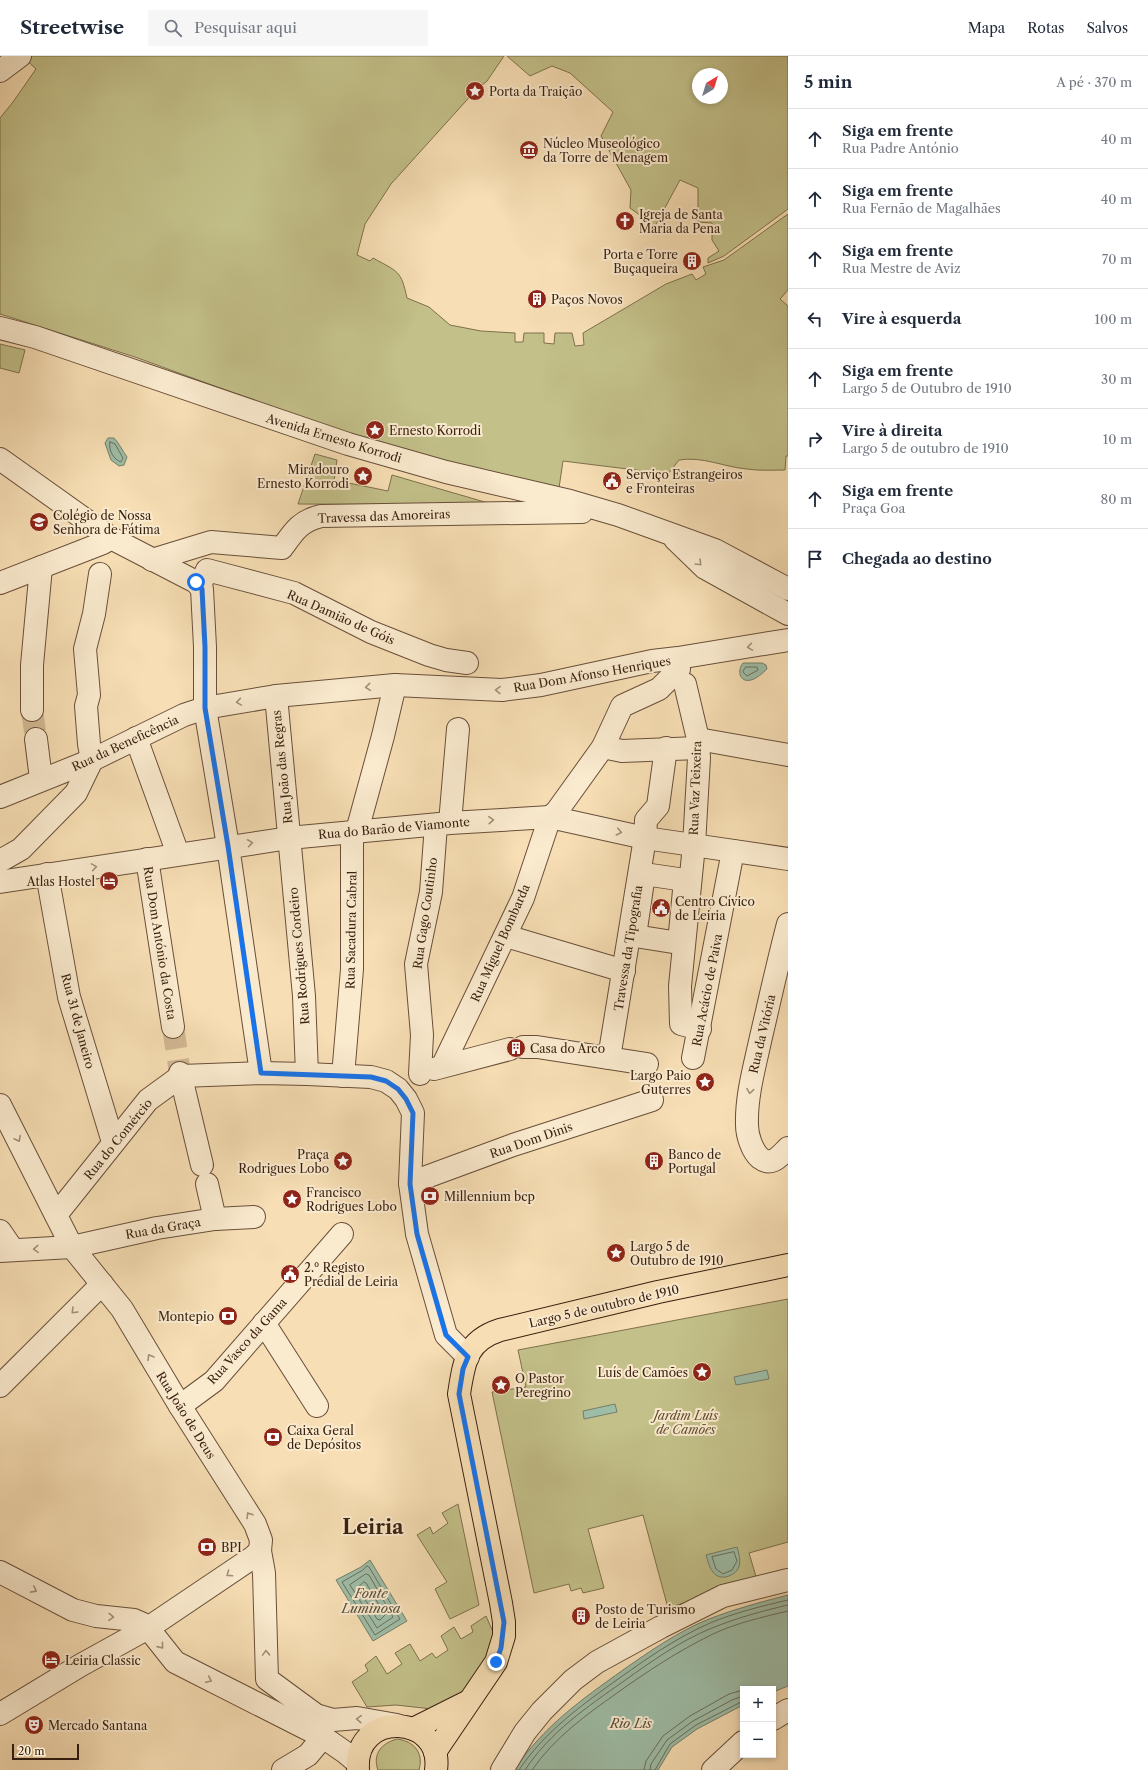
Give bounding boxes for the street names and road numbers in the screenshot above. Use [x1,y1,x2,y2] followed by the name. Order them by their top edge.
[263,410,404,466] street label: Avenida Ernesto Korrodi
[317,506,451,526] street label: Travessa das Amoreiras
[285,586,397,648] street label: Rua Damião de Góis
[512,653,672,695] street label: Rua Dom Afonso Henriques
[269,709,295,825] street label: Rua João das Regras
[69,711,181,774] street label: Rua da Beneficência
[686,740,704,836] street label: Rua Vaz Teixeira
[317,814,471,842] street label: Rua do Barão de Viamonte
[410,856,440,970] street label: Rua Gago Coutinho
[140,865,180,1022] street label: Rua Dom António da Costa
[342,870,360,989] street label: Rua Sacadura Cabral
[467,881,533,1004] street label: Rua Miguel Bombarda
[611,883,645,1012] street label: Travessa da Tipografia
[286,887,312,1025] street label: Rua Rodrigues Cordeiro
[689,932,725,1047] street label: Rua Acácio de Paiva
[58,972,98,1070] street label: Rua 31 de Janeiro
[746,992,779,1075] street label: Rua da Vitória
[81,1095,155,1183] street label: Rua do Comércio
[488,1119,574,1161] street label: Rua Dom Dinis
[124,1214,202,1242] street label: Rua da Graça
[527,1281,681,1331] street label: Largo 5 de outubro de 1910
[204,1294,290,1387] street label: Rua Vasco da Gama
[153,1369,219,1461] street label: Rua João de Deus

